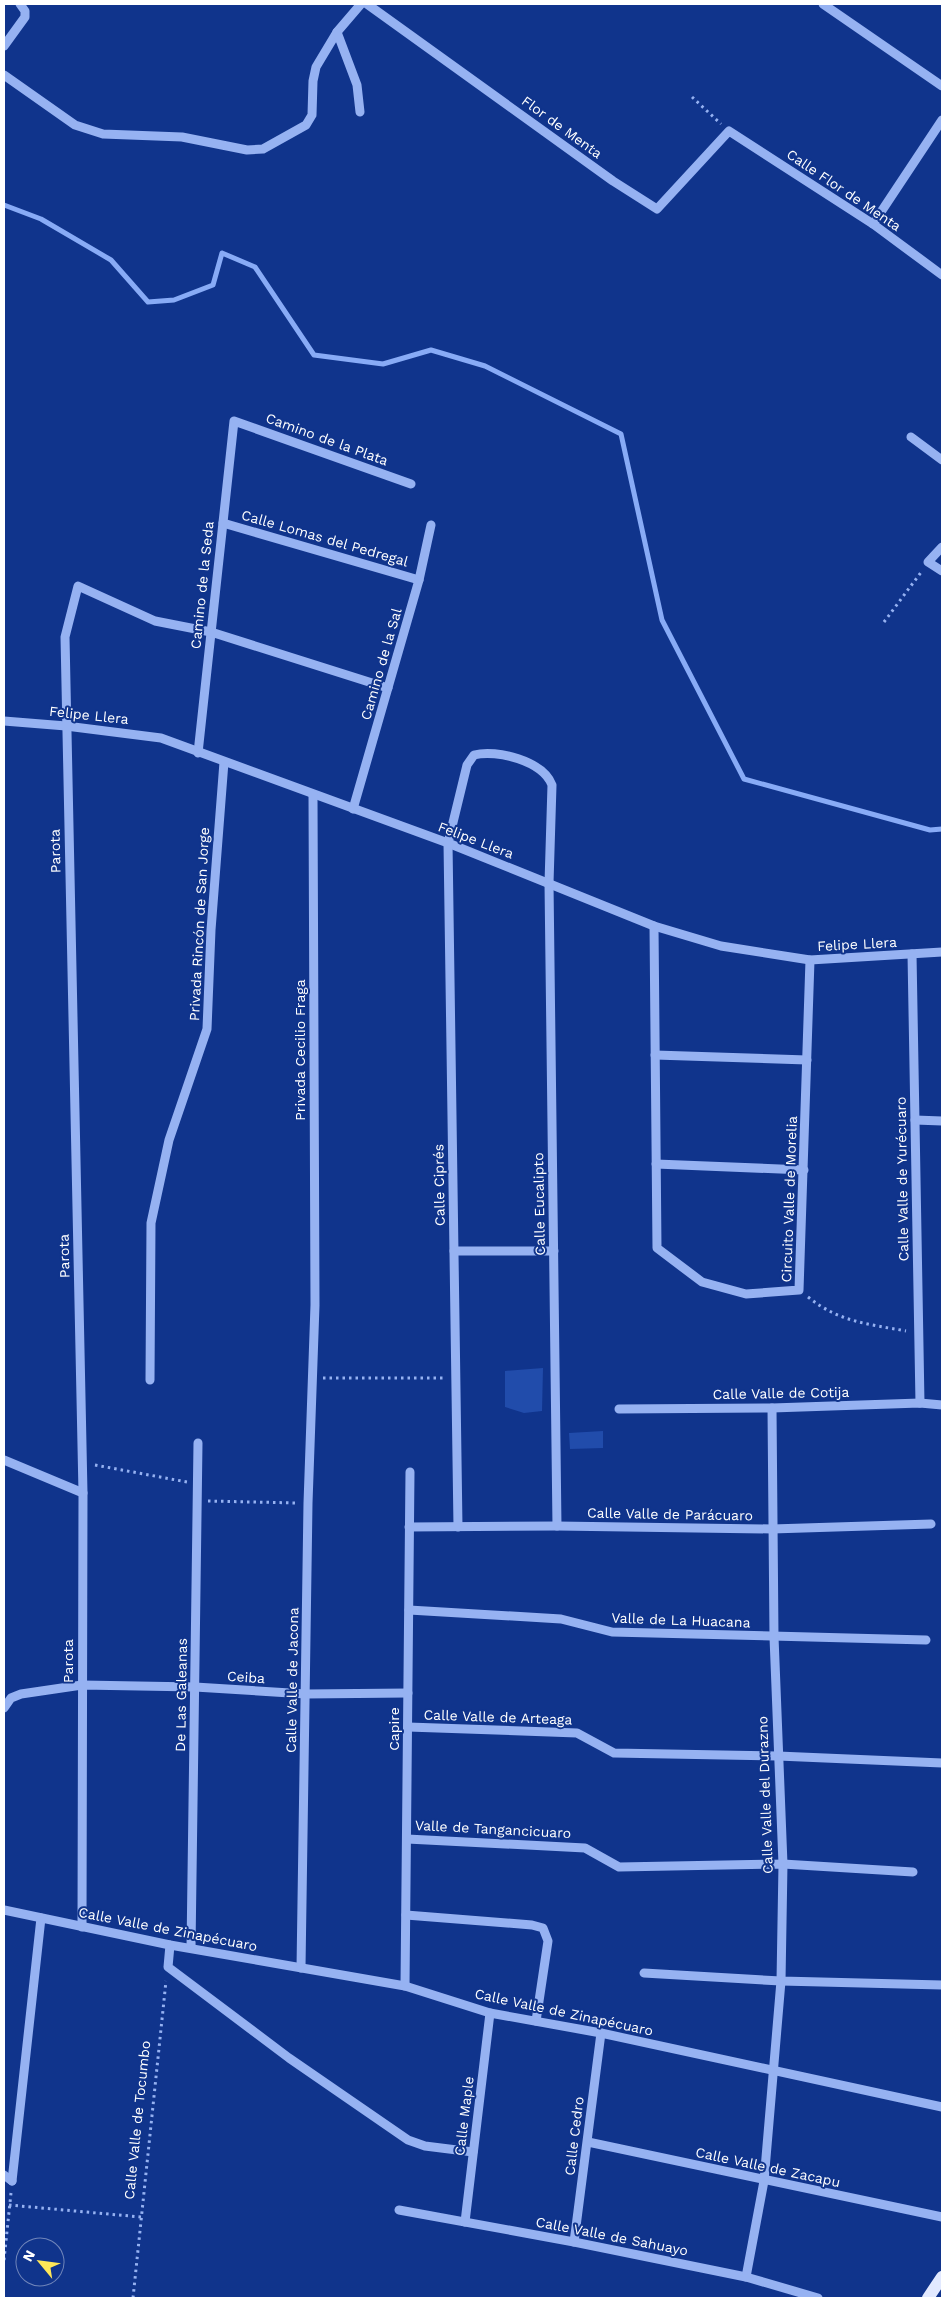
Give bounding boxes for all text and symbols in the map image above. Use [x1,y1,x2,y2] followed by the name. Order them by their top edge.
[519,93,605,162] street label: Flor de Menta
[784,146,904,234] street label: Calle Flor de Menta
[264,409,390,469] street label: Camino de la Plata
[240,506,411,570] street label: Calle Lomas del Pedregal
[187,520,217,650] street label: Camino de la Seda
[357,605,405,722] street label: Camino de la Sal
[49,703,130,727] street label: Felipe Llera
[436,818,516,862] street label: Felipe Llera
[186,827,212,1021] street label: Privada Rincón de San Jorge
[47,829,63,873] street label: Parota
[817,934,897,954] street label: Felipe Llera
[292,979,308,1121] street label: Privada Cecilio Fraga
[893,1096,911,1262] street label: Calle Valle de Yurécuaro
[778,1115,800,1282] street label: Circuito Valle de Morelia
[430,1144,448,1226] street label: Calle Ciprés
[530,1152,548,1256] street label: Calle Eucalipto
[56,1234,72,1278] street label: Parota
[712,1384,850,1402] street label: Calle Valle de Cotija
[587,1505,753,1523] street label: Calle Valle de Parácuaro
[283,1607,301,1753] street label: Calle Valle de Jacona
[611,1610,751,1630] street label: Valle de La Huacana
[172,1638,190,1752] street label: De Las Galeanas
[60,1639,76,1683] street label: Parota
[226,1668,266,1686] street label: Ceiba
[423,1706,573,1728] street label: Calle Valle de Arteaga
[386,1707,402,1751] street label: Capire
[754,1716,776,1874] street label: Calle Valle del Durazno
[415,1817,571,1841] street label: Valle de Tangancicuaro
[77,1904,259,1954] street label: Calle Valle de Zinapécuaro
[473,1985,655,2039] street label: Calle Valle de Zinapécuaro
[121,2040,153,2200] street label: Calle Valle de Tocumbo
[451,2075,477,2157] street label: Calle Maple
[561,2096,587,2176] street label: Calle Cedro
[694,2144,842,2190] street label: Calle Valle de Zacapu
[534,2213,690,2259] street label: Calle Valle de Sahuayo
[15,2237,65,2287] north arrow
[19,2247,38,2264] text: N

